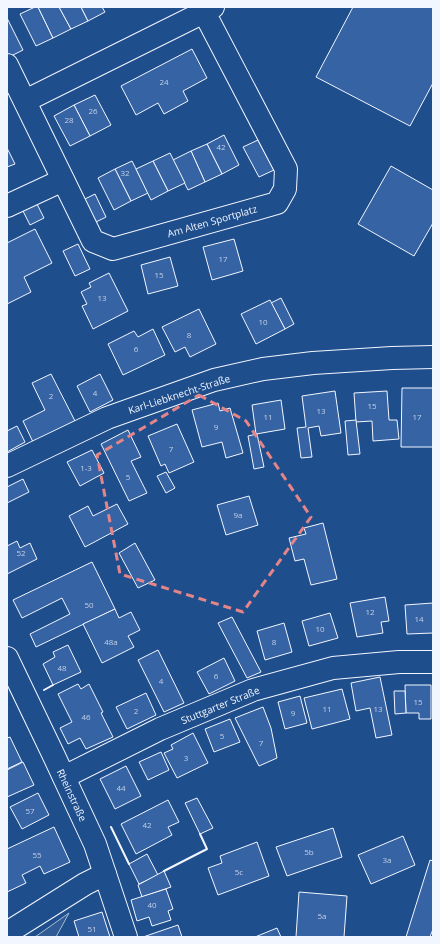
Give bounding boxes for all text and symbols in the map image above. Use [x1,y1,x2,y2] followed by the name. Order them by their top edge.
[159,76,169,87] house number: 24
[88,105,98,116] house number: 26
[64,114,74,125] house number: 28
[216,141,226,152] house number: 42
[120,167,130,178] house number: 32
[166,201,259,240] street label: Am Alten Sportplatz
[218,253,228,264] house number: 17
[154,269,164,280] house number: 15
[97,292,107,303] house number: 13
[258,316,268,327] house number: 10
[187,329,192,340] house number: 8
[134,343,139,354] house number: 6
[126,371,232,417] street label: Karl-Liebknecht-Straße
[93,387,98,398] house number: 4
[49,390,54,401] house number: 2
[367,400,377,411] house number: 15
[316,405,326,416] house number: 13
[263,411,273,422] house number: 11
[412,411,422,422] house number: 17
[214,421,219,432] house number: 9
[169,443,174,454] house number: 7
[80,462,92,473] house number: 1-3
[126,471,131,482] house number: 5
[233,509,243,520] house number: 9a
[16,547,26,558] house number: 52
[84,599,94,610] house number: 50
[365,606,375,617] house number: 12
[414,613,424,624] house number: 14
[315,623,325,634] house number: 10
[104,636,118,647] house number: 48a
[272,636,277,647] house number: 8
[57,662,67,673] house number: 48
[214,670,219,681] house number: 6
[159,675,164,686] house number: 4
[179,683,262,727] street label: Stuttgarter Straße
[413,696,423,707] house number: 15
[322,703,332,714] house number: 11
[373,703,383,714] house number: 13
[134,705,139,716] house number: 2
[291,707,296,718] house number: 9
[81,711,91,722] house number: 46
[220,730,225,741] house number: 5
[259,737,264,748] house number: 7
[184,752,189,763] house number: 3
[54,766,90,824] street label: Rheinstraße
[116,782,126,793] house number: 44
[25,805,35,816] house number: 57
[142,819,152,830] house number: 42
[304,846,314,857] house number: 5b
[32,849,42,860] house number: 55
[382,854,392,865] house number: 3a
[235,866,243,877] house number: 5c
[147,899,157,910] house number: 40
[317,910,327,921] house number: 5a
[87,923,97,934] house number: 51

